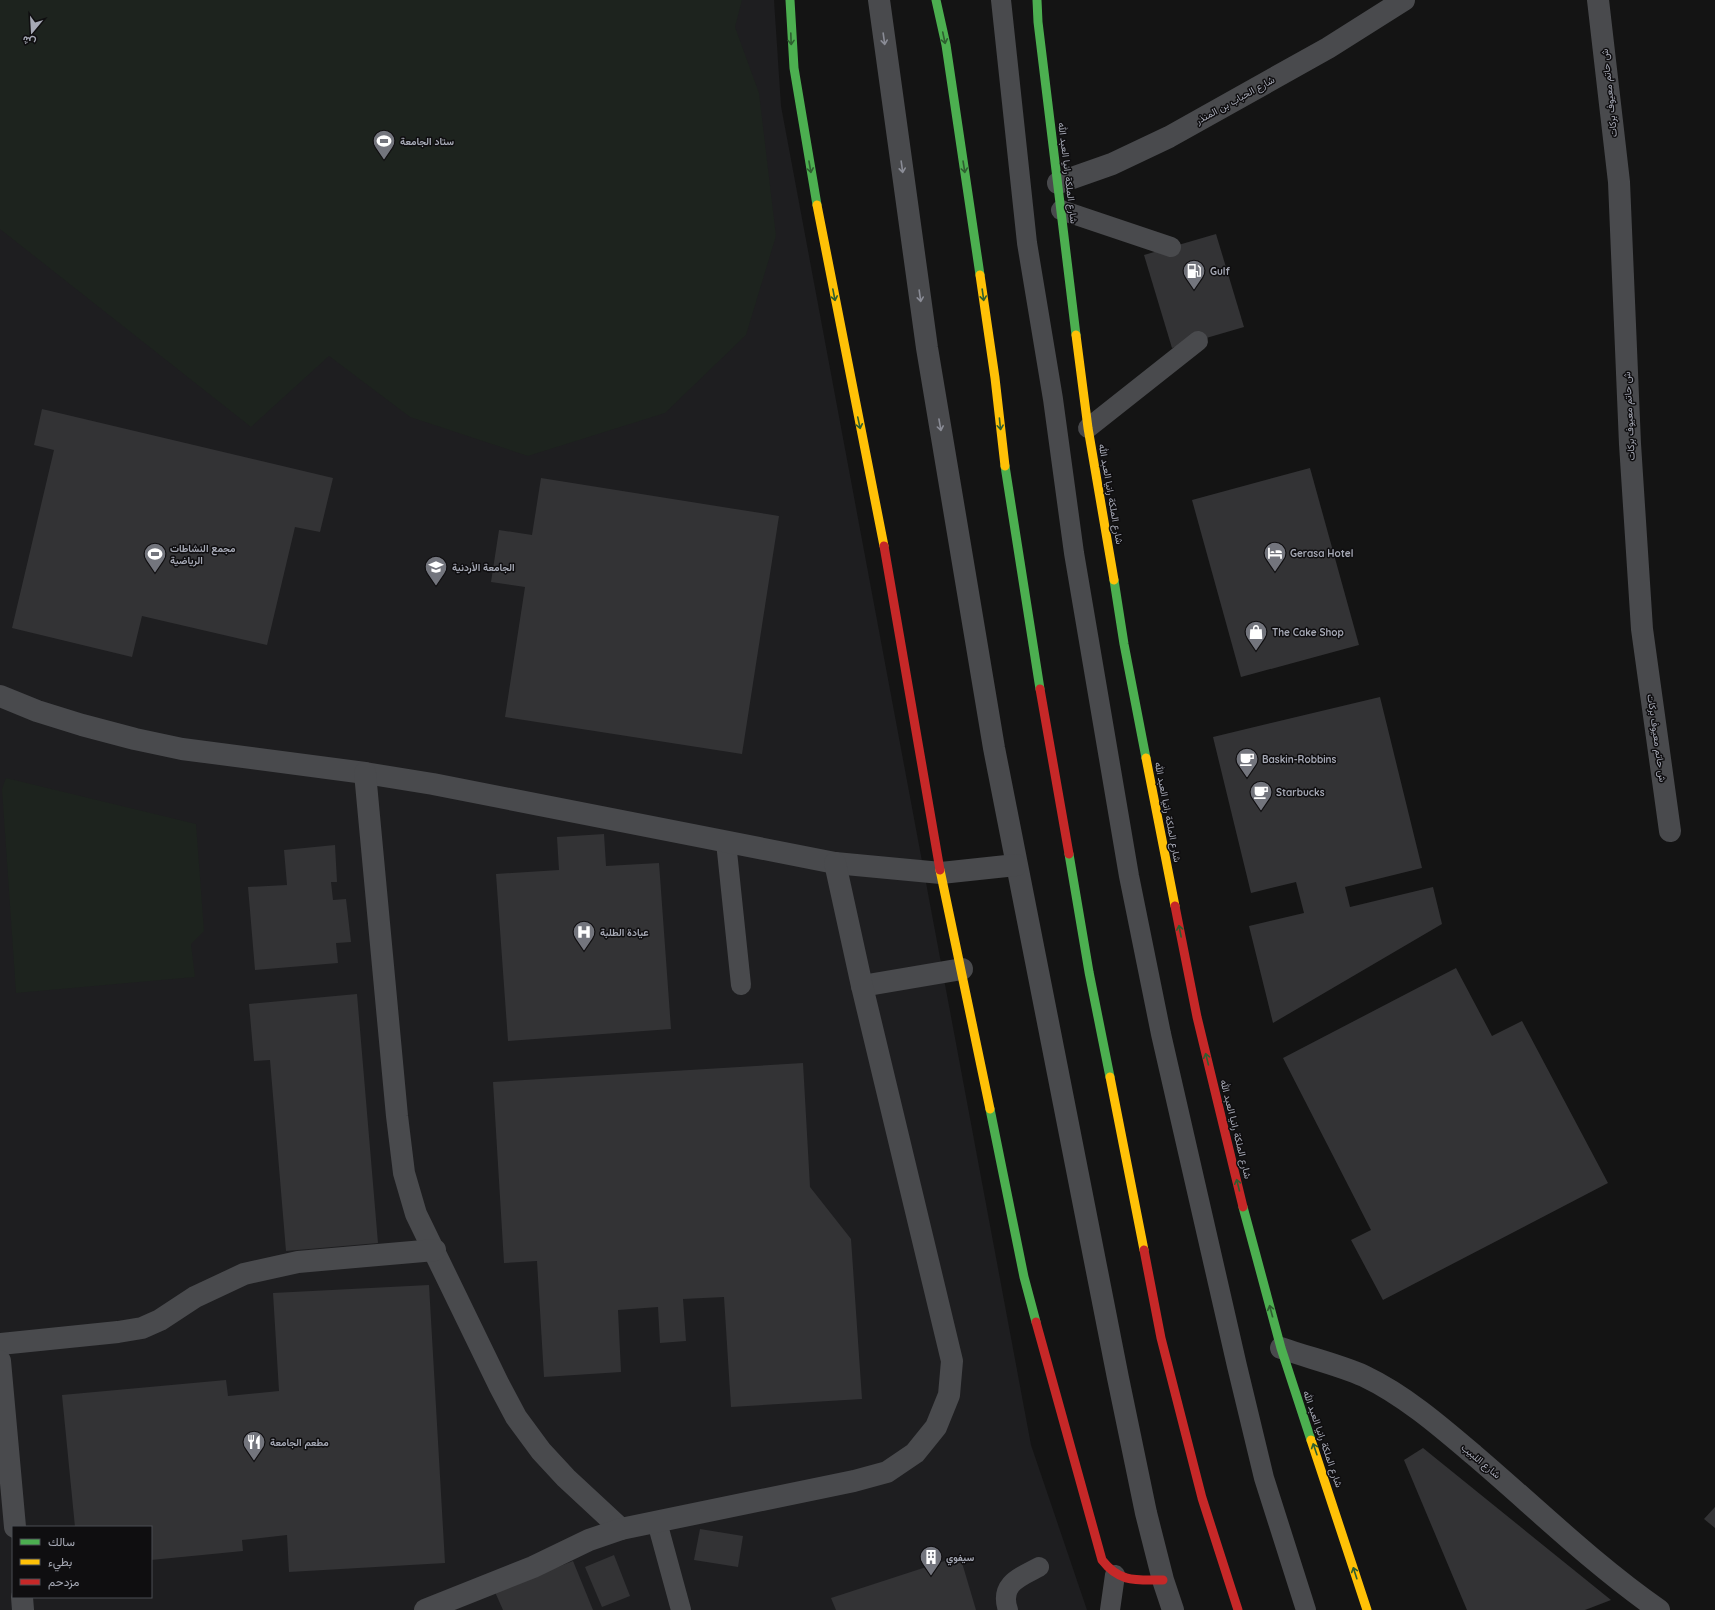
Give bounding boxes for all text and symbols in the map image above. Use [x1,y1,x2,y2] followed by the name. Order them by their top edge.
[12,12,52,52] north arrow
[941,31,949,44] one-way arrow
[787,32,795,45] one-way arrow
[880,32,888,45] one-way arrow
[20,33,37,50] text: ش
[1598,48,1620,138] street label: ش حاتم معيوف بركات
[1192,73,1277,128] street label: شارع الحباب بن المنذر
[1055,122,1081,224] street label: شارع الملكة رانيا العبد الله
[371,128,397,161] sports icon: ستاد الجامعة
[400,135,454,148] place label: ستاد الجامعة
[960,160,968,173] one-way arrow
[806,161,814,174] one-way arrow
[898,161,906,174] one-way arrow
[1181,258,1207,291] fuel station icon: Gulf
[1210,265,1231,278] place label: Gulf
[830,288,838,301] one-way arrow
[979,288,987,301] one-way arrow
[916,289,924,302] one-way arrow
[1620,371,1638,461] street label: ش حاتم معيوف بركات
[855,416,863,429] one-way arrow
[996,417,1004,430] one-way arrow
[936,418,944,431] one-way arrow
[1096,443,1126,545] street label: شارع الملكة رانيا العبد الله
[1262,540,1288,573] hotel icon: Gerasa Hotel
[142,541,168,574] sports icon: مجمع النشاطات الرياضية
[170,542,236,567] place label: مجمع النشاطات الرياضية
[1290,547,1353,560] place label: Gerasa Hotel
[423,554,449,587] school or university icon: الجامعة الأردنية
[452,561,515,574] place label: الجامعة الأردنية
[1243,619,1269,652] shop icon: The Cake Shop
[1272,626,1344,639] place label: The Cake Shop
[1644,693,1670,783] street label: ش حاتم معيوف بركات
[1234,746,1260,779] cafe icon: Baskin-Robbins
[1262,753,1337,766] place label: Baskin-Robbins
[1152,761,1184,863] street label: شارع الملكة رانيا العبد الله
[1248,779,1274,812] cafe icon: Starbucks
[1276,786,1325,799] place label: Starbucks
[571,919,597,952] hospital icon: عيادة الطلبة
[1176,925,1184,938] one-way arrow
[600,926,649,939] place label: عيادة الطلبة
[1203,1052,1211,1065] one-way arrow
[1217,1078,1255,1180] street label: شارع الملكة رانيا العبد الله
[1234,1179,1241,1192] one-way arrow
[1267,1304,1274,1317] one-way arrow
[1300,1389,1346,1489] street label: شارع الملكة رانيا العبد الله
[241,1429,267,1462] restaurant icon: مطعم الجامعة
[270,1436,329,1449] place label: مطعم الجامعة
[1459,1441,1503,1481] street label: شارع اللبيب
[1311,1443,1318,1456] one-way arrow
[12,1526,152,1598] legend
[48,1534,75,1549] text: سالك
[918,1544,944,1577] building icon: سيفوي
[946,1551,974,1566] place label: سيفوي
[48,1554,72,1572] text: بطيء
[1351,1567,1358,1580] one-way arrow
[48,1574,79,1590] text: مزدحم

